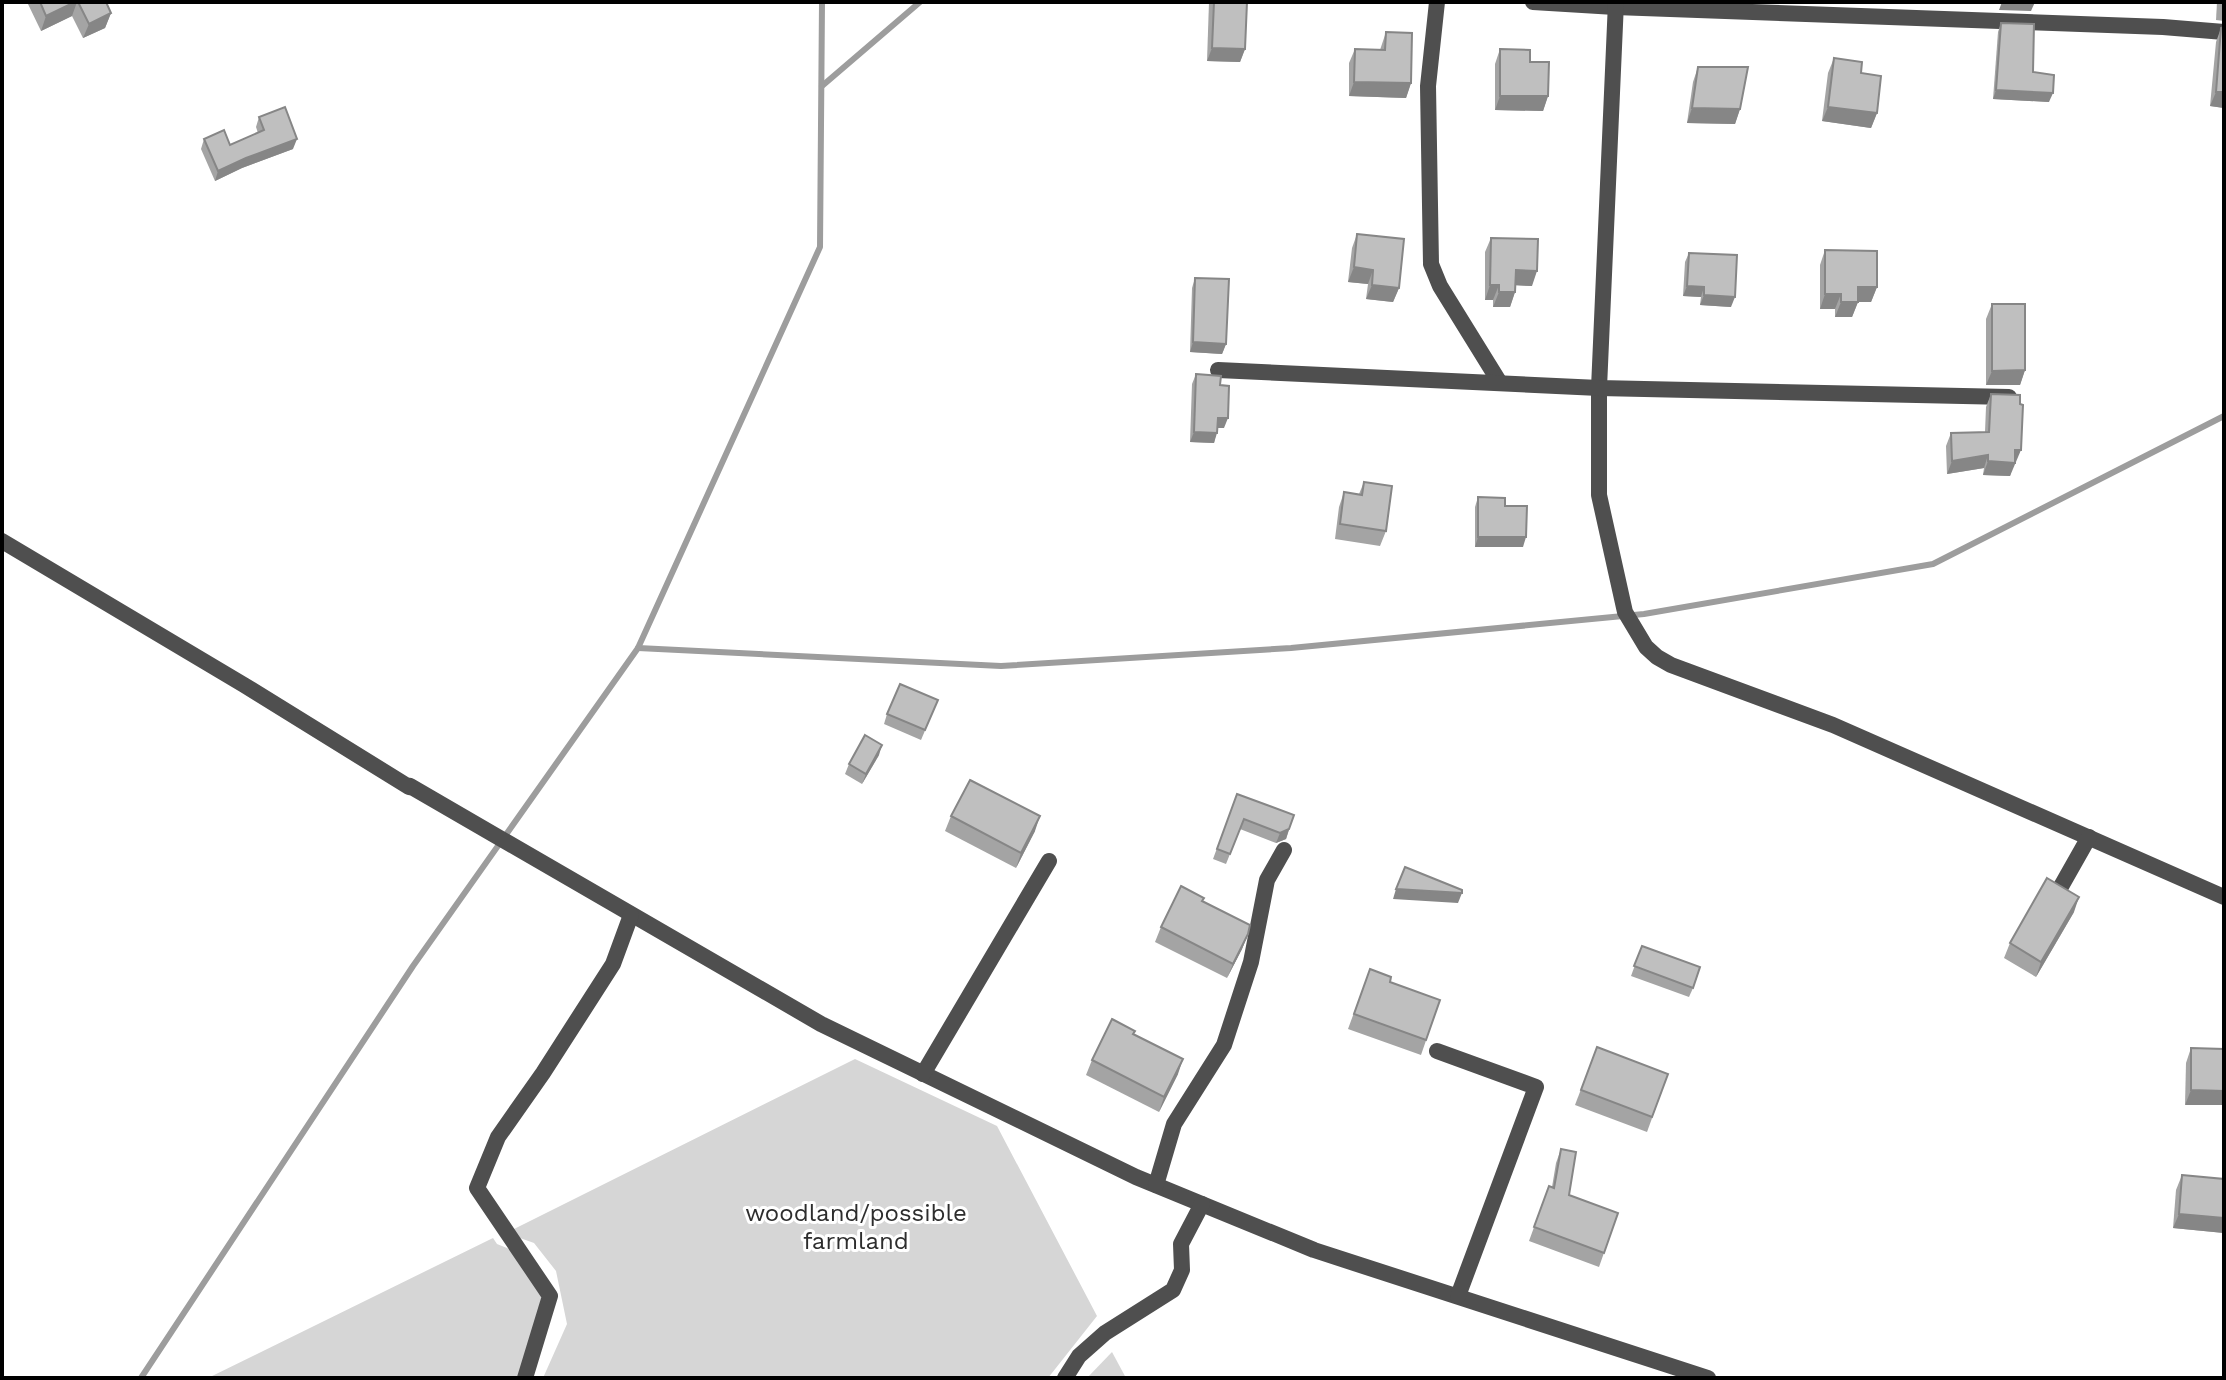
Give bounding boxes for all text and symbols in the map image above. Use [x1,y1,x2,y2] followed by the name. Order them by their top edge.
[745,1199,967,1255] park label: woodland/possible farmland

